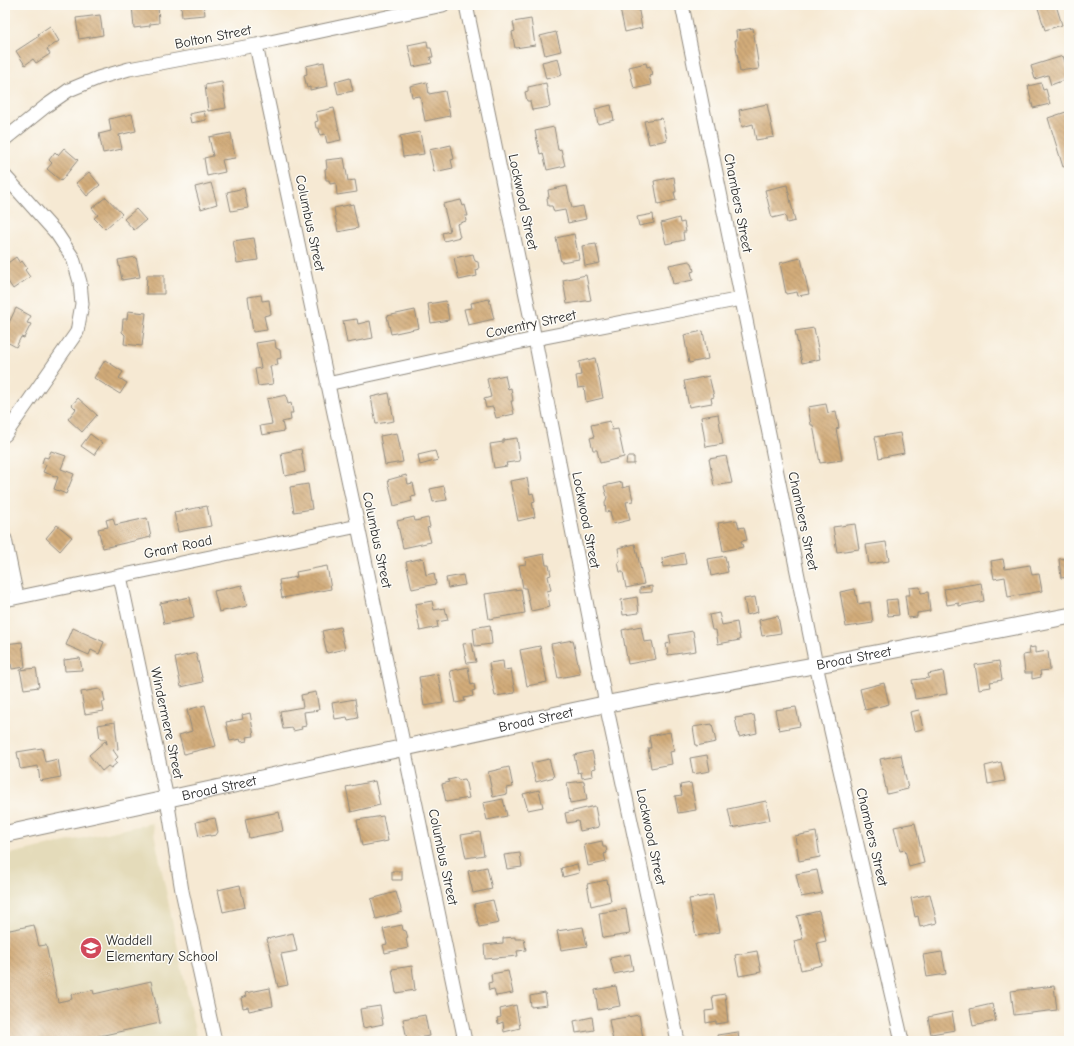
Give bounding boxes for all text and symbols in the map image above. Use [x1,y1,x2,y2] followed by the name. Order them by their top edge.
[173,21,254,53] street label: Bolton Street
[505,152,542,253] street label: Lockwood Street
[720,152,756,255] street label: Chambers Street
[291,173,329,274] street label: Columbus Street
[484,306,579,342] street label: Coventry Street
[568,470,604,571] street label: Lockwood Street
[784,470,822,573] street label: Chambers Street
[358,490,396,591] street label: Columbus Street
[142,531,214,563] street label: Grant Road
[815,642,894,673] street label: Broad Street
[147,666,187,781] street label: Windermere Street
[497,703,576,736] street label: Broad Street
[180,771,259,804] street label: Broad Street
[852,786,892,889] street label: Chambers Street
[633,787,670,888] street label: Lockwood Street
[424,807,462,908] street label: Columbus Street
[106,932,218,965] place label: Waddell Elementary School
[78,935,104,961] school or university icon: Waddell Elementary School

